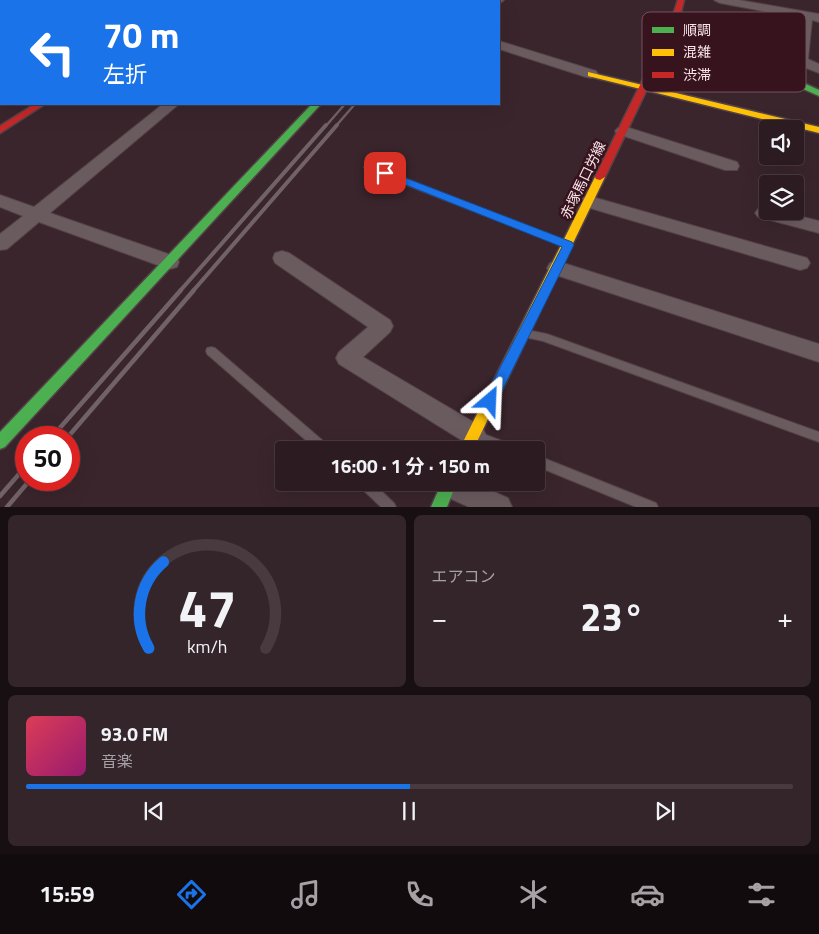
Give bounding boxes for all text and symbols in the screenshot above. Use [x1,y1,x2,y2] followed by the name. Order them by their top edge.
[103,8,179,62] text: 70 m
[642,12,806,92] legend
[683,19,711,40] text: 順調
[20,20,85,85] icon: left
[683,41,711,62] text: 混雑
[103,57,147,91] text: 左折
[683,64,711,85] text: 渋滞
[759,120,804,220] map controls
[759,120,804,165] button: sound
[555,137,610,222] street label: 赤塚馬口労線
[364,152,406,194] pin
[371,159,399,187] icon: arrive
[759,175,804,220] button: layers
[463,374,515,426] position arrow
[15,426,80,491] speed limit sign: 50
[330,451,490,480] text: 16:00 · 1 分 · 150 m
[432,564,496,588] text: エアコン
[178,568,236,647] text: 47
[580,588,644,646] text: 23°
[432,596,447,639] text: −
[777,596,793,639] text: +
[187,633,227,660] text: km/h
[101,719,168,748] text: 93.0 FM
[101,749,133,773] text: 音楽
[140,797,168,825] icon: previous
[395,797,423,825] icon: pause
[651,797,679,825] icon: next
[40,877,94,911] text: 15:59
[174,877,209,912] icon: directions
[288,877,323,912] icon: music
[402,877,437,912] icon: phone
[516,877,551,912] icon: climate
[630,877,665,912] icon: car
[744,877,779,912] icon: filters

